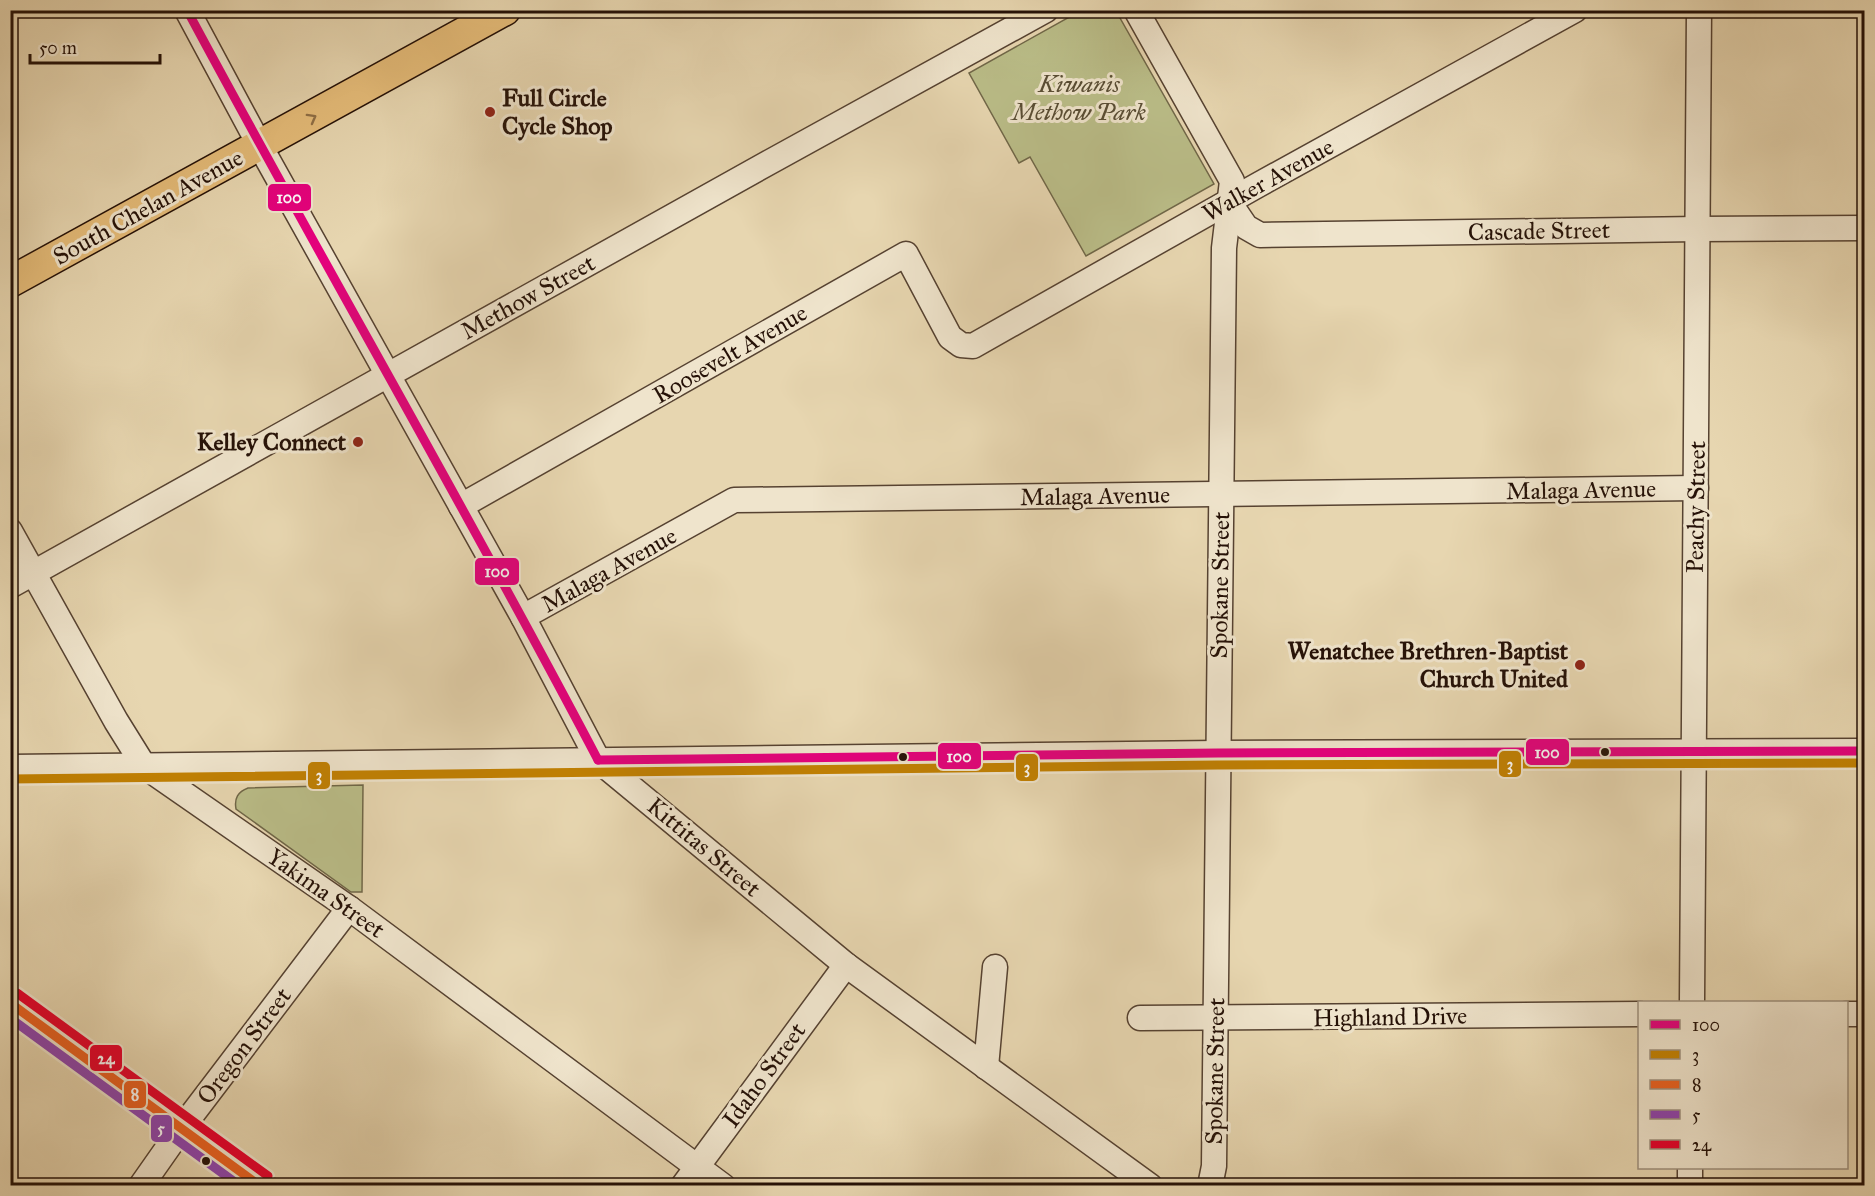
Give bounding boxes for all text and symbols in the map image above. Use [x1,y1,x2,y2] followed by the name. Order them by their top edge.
[30,27,160,65] scale bar
[39,37,77,59] text: 50 m
[1010,69,1146,127] park label: Kiwanis Methow Park
[502,83,612,141] place label: Full Circle Cycle Shop
[483,105,497,119] marker: Full Circle Cycle Shop
[305,114,316,125] one-way arrow
[1197,132,1339,228] street label: Walker Avenue
[48,142,248,272] street label: South Chelan Avenue
[267,183,312,212] line badge: 100
[277,188,301,207] text: 100
[1468,215,1611,247] street label: Cascade Street
[456,248,601,346] street label: Methow Street
[647,298,813,410] street label: Roosevelt Avenue
[197,427,347,457] place label: Kelley Connect
[351,435,365,449] marker: Kelley Connect
[1680,440,1712,573] street label: Peachy Street
[1506,474,1656,506] street label: Malaga Avenue
[1020,480,1170,512] street label: Malaga Avenue
[1204,511,1236,659] street label: Spokane Street
[536,521,682,619] street label: Malaga Avenue
[474,557,520,586] line badge: 100
[485,562,509,581] text: 100
[1288,636,1569,694] place label: Wenatchee Brethren-Baptist Church United
[1573,658,1587,672] marker: Wenatchee Brethren-Baptist Church United
[1525,738,1570,766] line badge: 100
[937,742,982,770] line badge: 100
[1535,743,1559,762] text: 100
[1599,746,1611,758] unlabelled marker
[947,747,971,766] text: 100
[1498,750,1522,778] line badge: 3
[897,751,909,763] unlabelled marker
[1015,753,1039,782] line badge: 3
[1507,755,1513,775] text: 3
[1024,758,1030,778] text: 3
[307,761,331,790] line badge: 3
[316,766,322,786] text: 3
[641,791,767,904] street label: Kittitas Street
[261,842,391,945] street label: Yakima Street
[190,981,298,1110] street label: Oregon Street
[1199,997,1231,1145] street label: Spokane Street
[1313,1001,1467,1033] street label: Highland Drive
[1638,1001,1848,1169] legend
[1692,1014,1720,1036] text: 100
[716,1016,812,1133] street label: Idaho Street
[89,1044,123,1072] line badge: 24
[1692,1044,1699,1066] text: 3
[98,1049,115,1069] text: 24
[1692,1074,1702,1096] text: 8
[123,1080,147,1109] line badge: 8
[131,1085,139,1104] text: 8
[1692,1104,1701,1126] text: 5
[150,1114,173,1143] line badge: 5
[157,1119,165,1138] text: 5
[1692,1134,1712,1156] text: 24
[200,1155,212,1167] unlabelled marker

